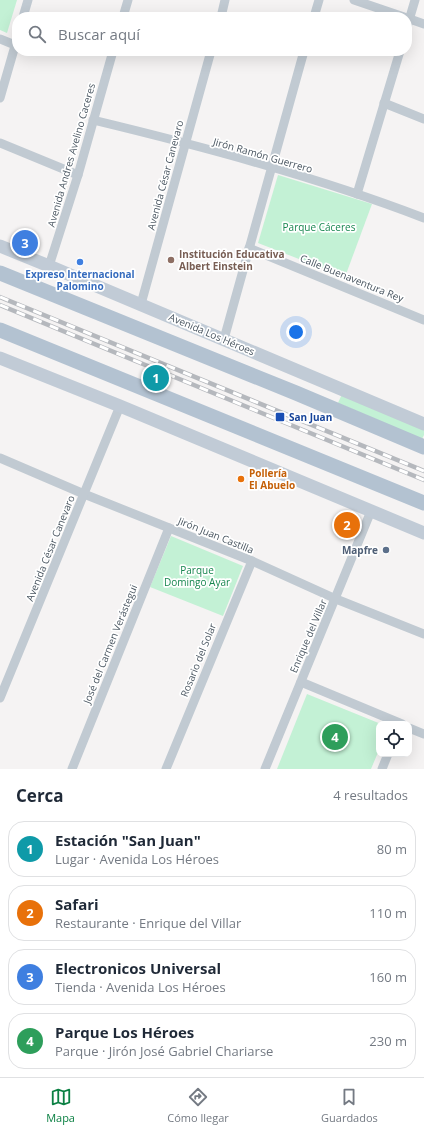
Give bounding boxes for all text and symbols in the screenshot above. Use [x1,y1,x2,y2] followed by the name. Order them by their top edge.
[12,12,412,56] search box
[26,23,48,45] icon: search
[58,24,140,44] text: Buscar aquí
[44,81,98,229] street label: Avenida Andres Avelino Caceres
[144,119,186,231] street label: Avenida César Canevaro
[211,134,314,176] street label: Jirón Ramón Guerrero
[283,220,356,234] park label: Parque Cáceres
[12,228,38,258] pin: 3
[179,247,285,273] place label: Institución Educativa Albert Einstein
[298,251,407,306] street label: Calle Buenaventura Rey
[166,255,176,265] marker: Institución Educativa Albert Einstein
[75,257,85,267] marker: Expreso Internacional Palomino
[25,267,135,293] place label: Expreso Internacional Palomino
[167,310,257,358] street label: Avenida Los Héroes
[286,322,306,342] your location
[143,363,169,393] pin: 1
[289,410,332,424] place label: San Juan
[274,411,286,423] marker: San Juan
[249,466,295,492] place label: Pollería El Abuelo
[236,474,246,484] marker: Pollería El Abuelo
[22,493,78,603] street label: Avenida César Canevaro
[334,510,360,540] pin: 2
[175,513,256,557] street label: Jirón Juan Castilla
[342,543,378,557] place label: Mapfre
[381,545,391,555] marker: Mapfre
[164,563,230,589] park label: Parque Domingo Ayar
[79,582,140,707] street label: José del Carmen Verástegui
[286,597,330,675] street label: Enrique del Villar
[177,621,219,699] street label: Rosario del Solar
[376,721,412,757] map controls
[376,721,412,757] button: locate
[322,722,348,752] pin: 4
[16,784,64,807] text: Cerca
[333,786,408,804] text: 4 resultados
[55,830,201,850] text: Estación "San Juan"
[26,840,34,858] text: 1
[377,840,407,858] text: 80 m
[55,850,219,868] text: Lugar · Avenida Los Héroes
[55,894,99,914] text: Safari
[26,904,34,922] text: 2
[369,904,407,922] text: 110 m
[55,914,241,932] text: Restaurante · Enrique del Villar
[55,958,221,978] text: Electronicos Universal
[26,968,34,986] text: 3
[369,968,407,986] text: 160 m
[55,978,226,996] text: Tienda · Avenida Los Héroes
[55,1022,194,1042] text: Parque Los Héroes
[26,1032,34,1050] text: 4
[369,1032,407,1050] text: 230 m
[55,1042,273,1060] text: Parque · Jirón José Gabriel Chariarse
[46,1086,75,1125] tab: Mapa
[167,1086,229,1125] tab: Cómo llegar
[321,1086,378,1125] tab: Guardados

